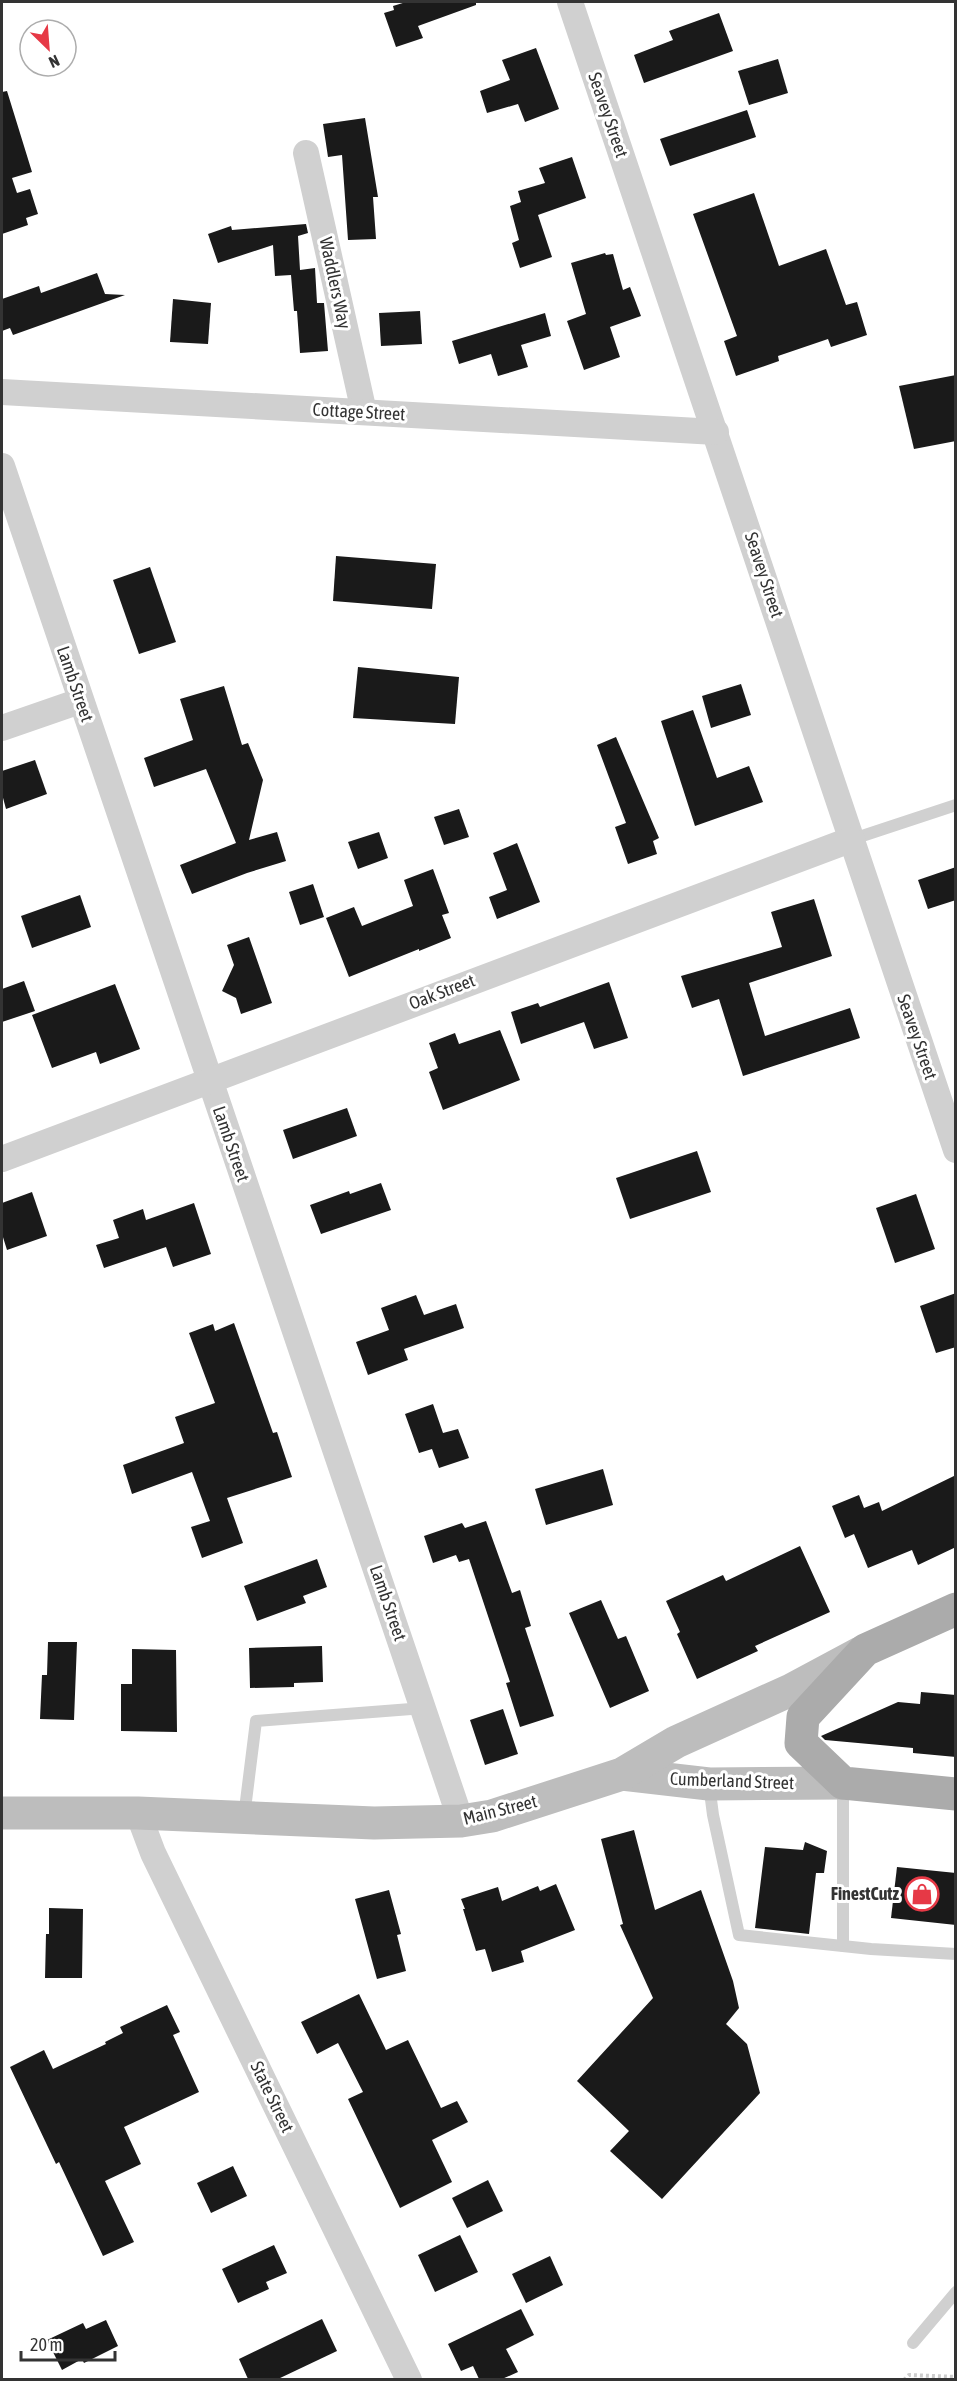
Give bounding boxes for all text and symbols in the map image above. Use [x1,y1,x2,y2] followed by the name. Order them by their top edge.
[18,18,78,78] north arrow
[46,51,62,72] text: N
[584,69,633,160] street label: Seavey Street
[316,235,355,331] street label: Waddlers Way
[312,399,406,424] street label: Cottage Street
[741,529,788,620] street label: Seavey Street
[53,643,98,725] street label: Lamb Street
[406,969,478,1014] street label: Oak Street
[893,991,942,1082] street label: Seavey Street
[209,1103,254,1185] street label: Lamb Street
[366,1562,411,1644] street label: Lamb Street
[670,1768,794,1793] street label: Cumberland Street
[461,1790,539,1829] street label: Main Street
[904,1876,940,1912] shop icon: FinestCutz
[831,1883,900,1904] place label: FinestCutz
[246,2058,299,2136] street label: State Street
[21,2324,116,2362] scale bar
[30,2334,62,2355] text: 20 m

